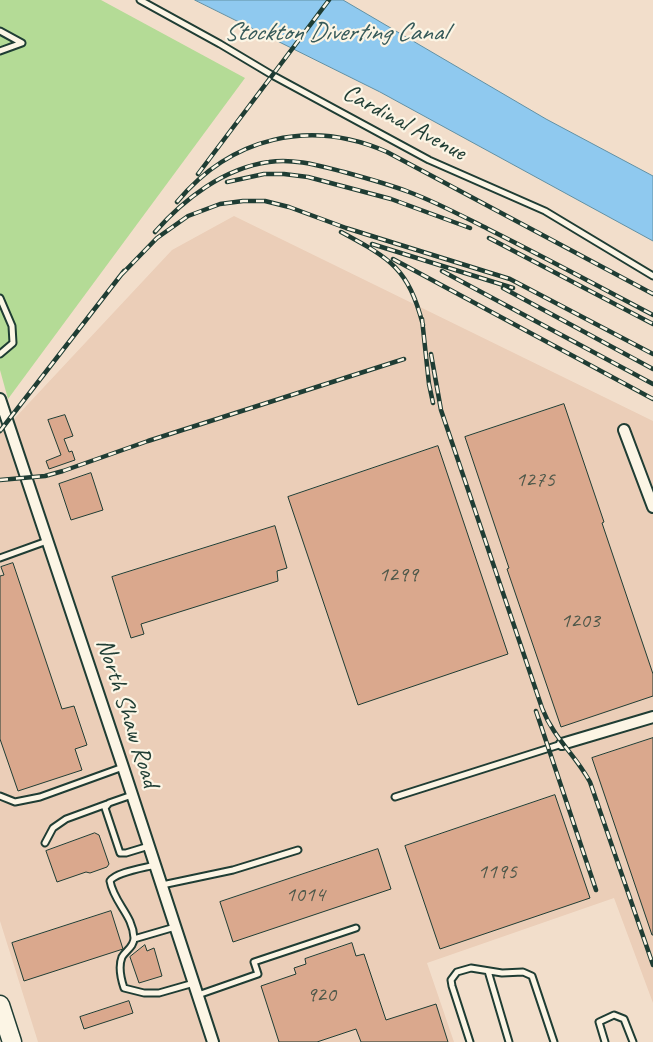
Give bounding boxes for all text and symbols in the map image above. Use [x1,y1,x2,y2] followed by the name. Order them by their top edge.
[223,17,447,49] water label: Stockton Diverting Canal
[337,78,471,168] street label: Cardinal Avenue
[515,467,555,493] house number: 1275
[378,562,418,588] house number: 1299
[560,608,600,634] house number: 1203
[89,635,165,791] street label: North Shaw Road
[477,859,517,885] house number: 1195
[285,882,325,908] house number: 1014
[306,982,336,1008] house number: 920

